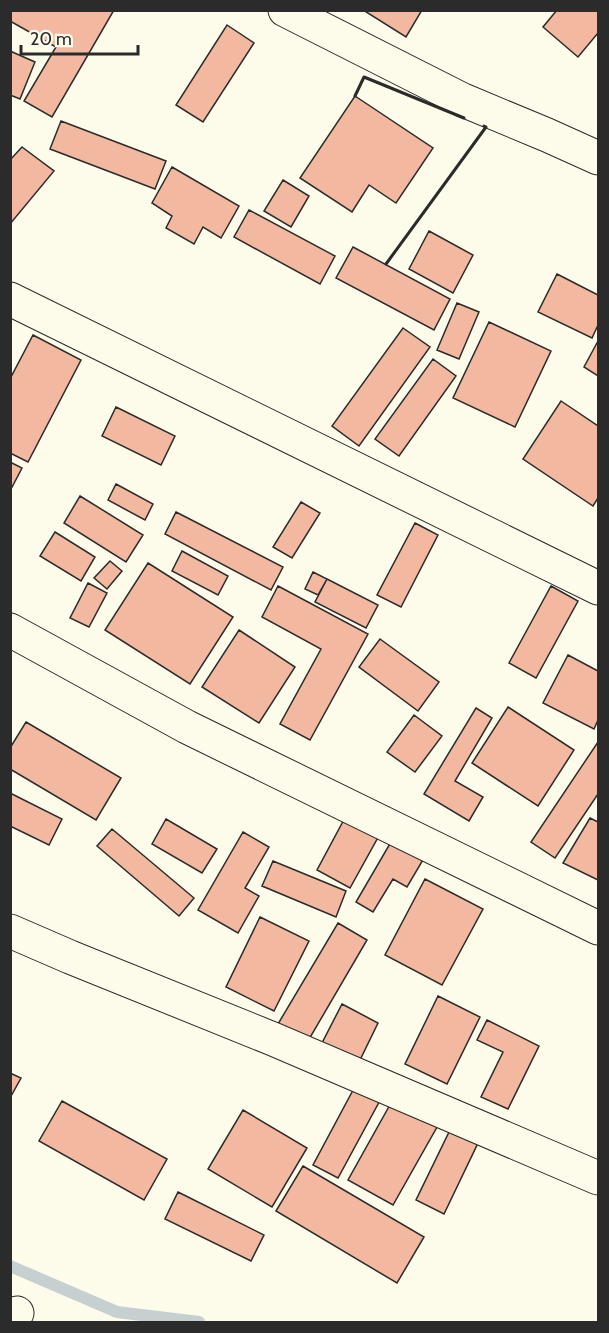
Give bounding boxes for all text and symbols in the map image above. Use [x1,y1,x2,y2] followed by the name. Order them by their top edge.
[21,18,138,56] scale bar
[30,28,72,50] text: 20 m

